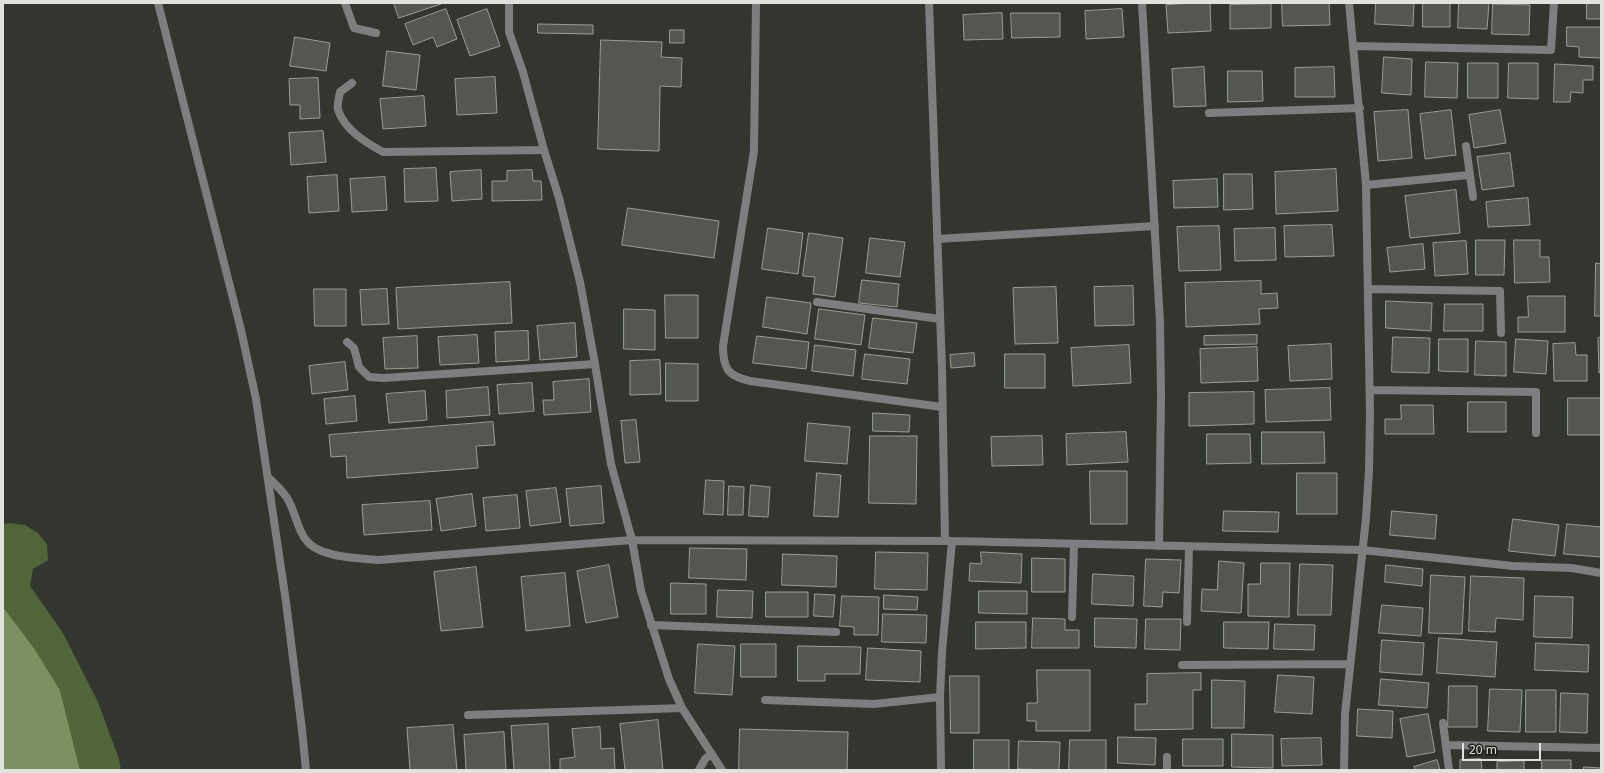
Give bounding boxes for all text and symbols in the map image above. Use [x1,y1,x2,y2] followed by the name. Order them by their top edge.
[1464,735,1543,761] scale bar
[1469,741,1497,758] text: 20 m

